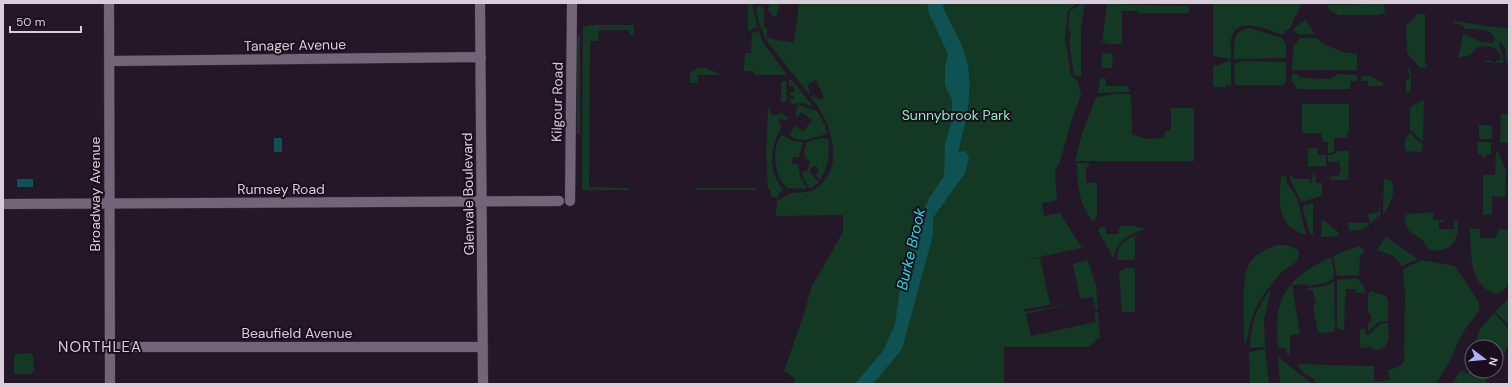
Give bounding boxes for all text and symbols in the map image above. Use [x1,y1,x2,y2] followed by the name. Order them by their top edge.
[10,8,81,34] scale bar
[16,14,45,30] text: 50 m
[244,35,346,55] street label: Tanager Avenue
[547,62,567,142] street label: Kilgour Road
[902,106,1010,124] park label: Sunnybrook Park
[458,132,478,256] street label: Glenvale Boulevard
[86,136,104,251] street label: Broadway Avenue
[237,180,325,198] street label: Rumsey Road
[892,206,930,292] water label: Burke Brook
[241,324,353,342] street label: Beaufield Avenue
[58,337,142,357] district label: NORTHLEA
[1464,339,1504,379] north arrow
[1486,356,1501,368] text: N

